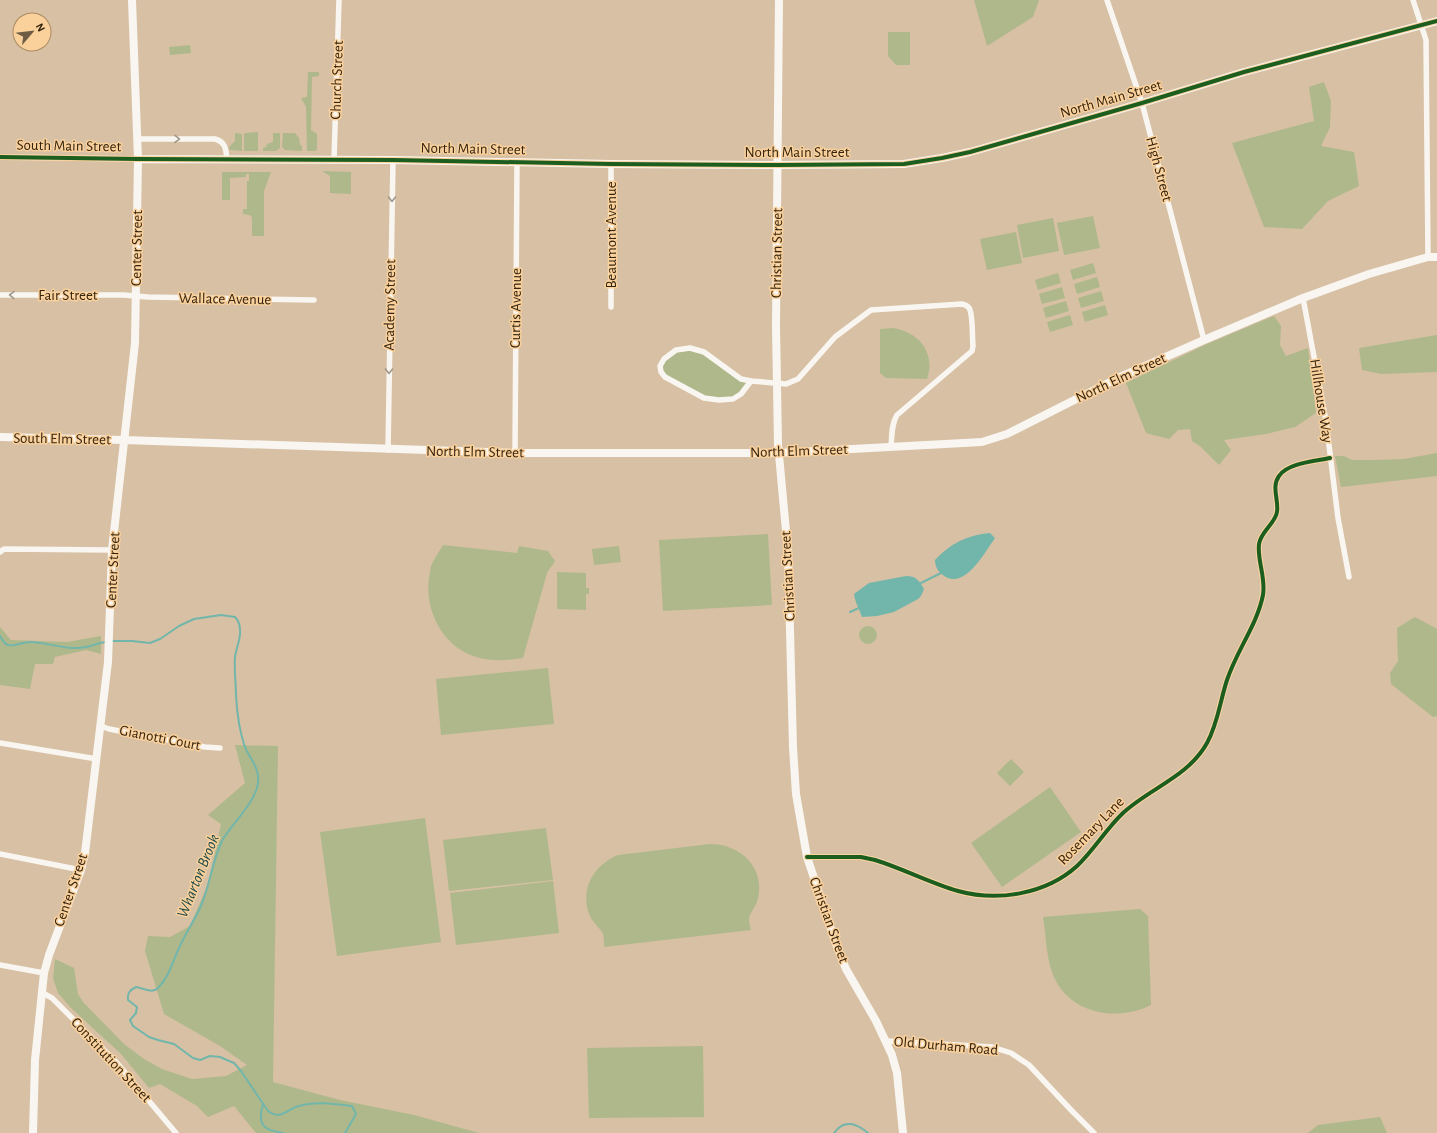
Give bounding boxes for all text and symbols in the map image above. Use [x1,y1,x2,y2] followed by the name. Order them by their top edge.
[12,12,52,52] north arrow
[34,22,47,34] text: N
[328,40,346,120] street label: Church Street
[1059,77,1164,121] street label: North Main Street
[174,135,180,143] one-way arrow
[1143,135,1175,203] street label: High Street
[17,138,122,154] street label: South Main Street
[420,141,526,157] street label: North Main Street
[745,145,850,160] street label: North Main Street
[604,181,619,289] street label: Beaumont Avenue
[388,196,396,202] one-way arrow
[769,208,785,298] street label: Christian Street
[129,210,145,286] street label: Center Street
[382,259,398,351] street label: Academy Street
[508,268,524,348] street label: Curtis Avenue
[38,288,98,303] street label: Fair Street
[9,291,15,299] one-way arrow
[179,291,272,307] street label: Wallace Avenue
[1074,350,1169,405] street label: North Elm Street
[1307,358,1335,445] street label: Hillhouse Way
[385,368,393,374] one-way arrow
[13,431,111,447] street label: South Elm Street
[750,442,848,460] street label: North Elm Street
[426,444,524,460] street label: North Elm Street
[778,530,798,621] street label: Christian Street
[104,531,122,608] street label: Center Street
[118,723,202,753] street label: Gianotti Court
[1055,794,1127,868] street label: Rosemary Lane
[174,832,222,920] water label: Wharton Brook
[51,851,91,929] street label: Center Street
[807,875,852,965] street label: Christian Street
[68,1015,154,1105] street label: Constitution Street
[893,1034,999,1058] street label: Old Durham Road

